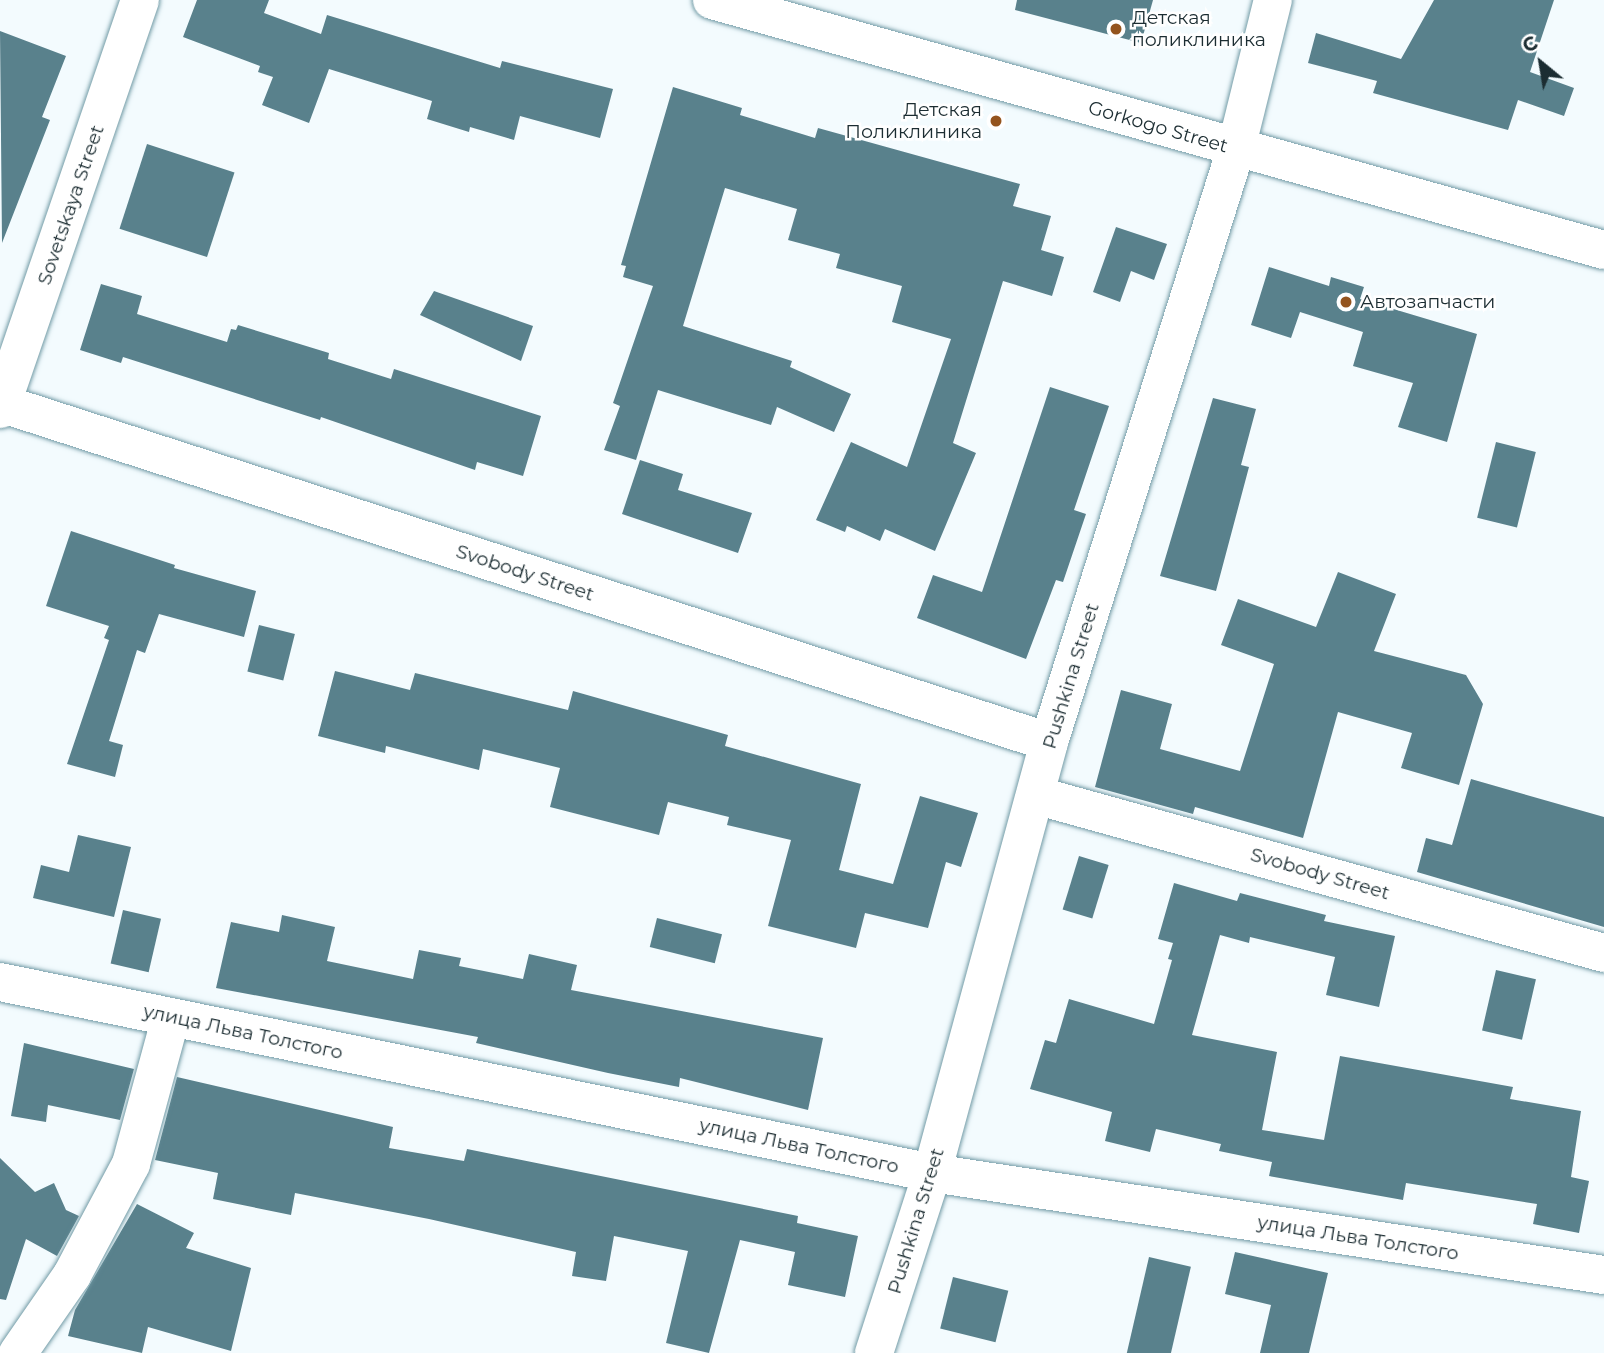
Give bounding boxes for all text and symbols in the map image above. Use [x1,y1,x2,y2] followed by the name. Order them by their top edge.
[1132,7,1266,51] place label: Детская поликлиника
[1106,19,1126,39] marker: Детская поликлиника
[1506,28,1576,98] north arrow
[1519,31,1542,58] text: С
[1086,96,1230,158] street label: Gorkogo Street
[845,99,982,143] place label: Детская Поликлиника
[988,113,1004,129] marker: Детская Поликлиника
[33,122,109,288] street label: Sovetskaya Street
[1360,291,1495,313] place label: Автозапчасти
[1338,294,1354,310] marker: Автозапчасти
[453,540,597,606] street label: Svobody Street
[1038,600,1104,752] street label: Pushkina Street
[1248,843,1392,905] street label: Svobody Street
[141,1000,345,1064] street label: улица Льва Толстого
[697,1114,901,1178] street label: улица Льва Толстого
[883,1145,949,1297] street label: Pushkina Street
[1256,1211,1460,1265] street label: улица Льва Толстого

